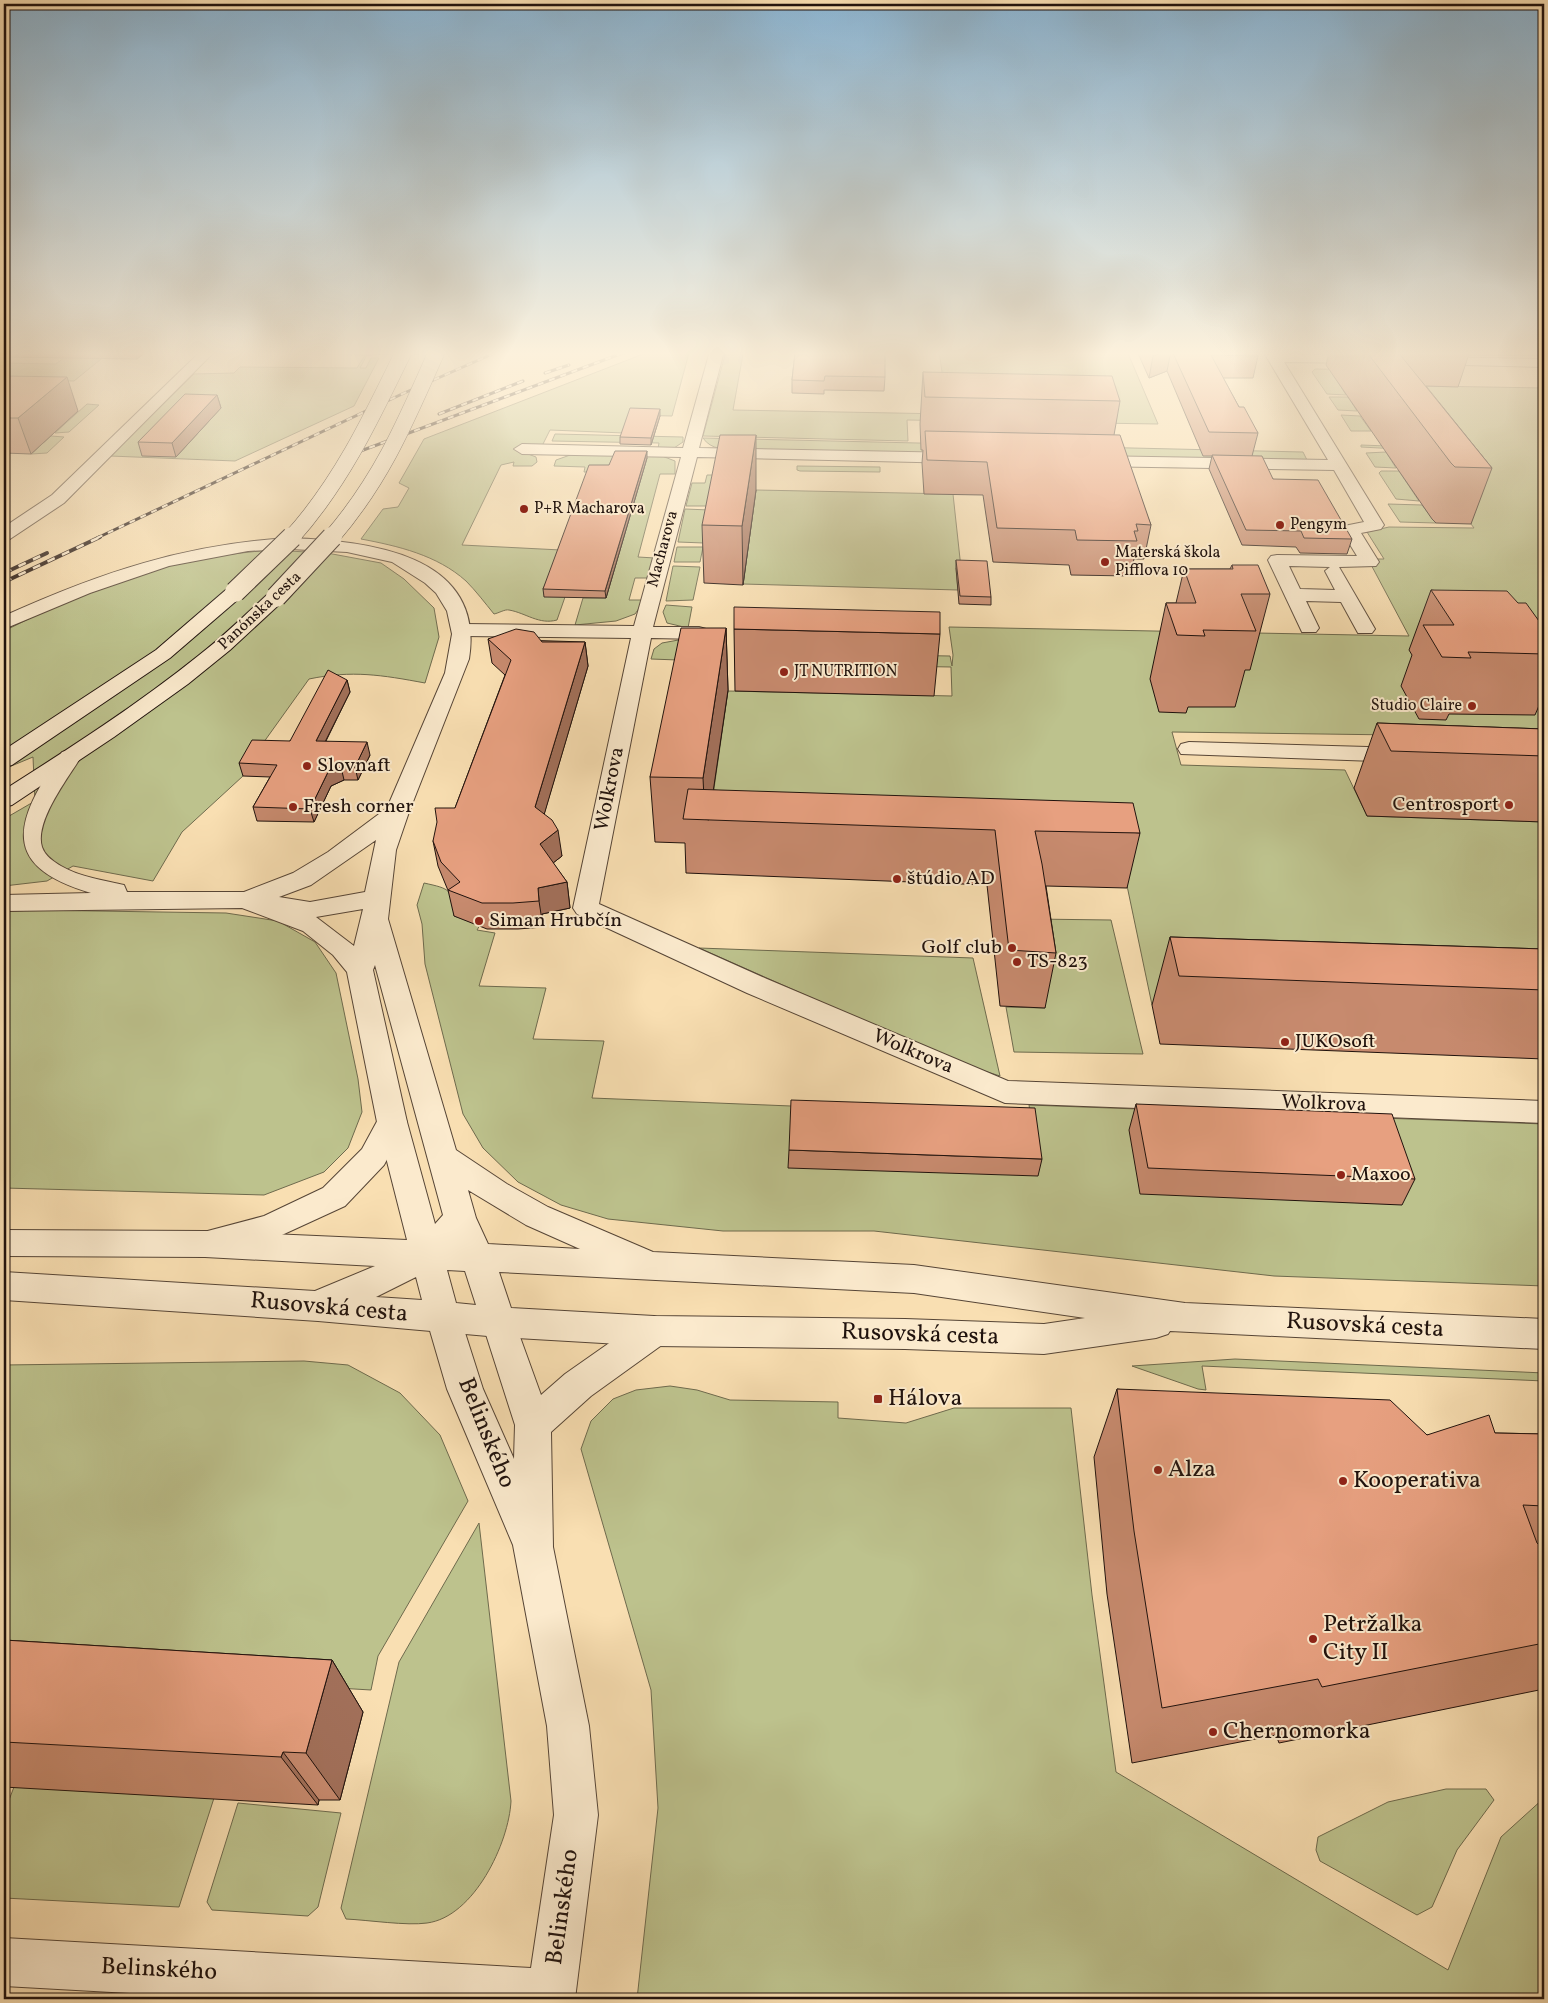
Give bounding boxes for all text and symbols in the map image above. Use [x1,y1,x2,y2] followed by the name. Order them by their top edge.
[534,498,645,520] place label: P+R Macharova
[518,503,530,515] marker: P+R Macharova
[642,508,684,590] street label: Macharova
[1290,514,1347,536] place label: Pengym
[1274,519,1286,531] marker: Pengym
[1115,542,1221,582] place label: Materská škola Pifflova 10
[1099,556,1111,568] marker: Materská škola Pifflova 10
[213,567,307,655] street label: Panónska cesta
[794,661,897,683] place label: JT NUTRITION
[778,666,790,678] marker: JT NUTRITION
[1371,695,1462,717] place label: Studio Claire
[1466,700,1478,712] marker: Studio Claire
[588,745,632,833] street label: Wolkrova
[317,752,391,780] place label: Slovnaft
[301,760,313,772] marker: Slovnaft
[1392,791,1499,819] place label: Centrosport
[303,793,414,821] place label: Fresh corner
[1503,799,1515,811] marker: Centrosport
[287,801,299,813] marker: Fresh corner
[907,865,994,893] place label: štúdio AD
[891,873,903,885] marker: štúdio AD
[489,907,622,935] place label: Siman Hrubčín
[473,915,485,927] marker: Siman Hrubčín
[921,934,1002,962] place label: Golf club
[1006,942,1018,954] marker: Golf club
[1027,948,1088,976] place label: TS-823
[1011,956,1023,968] marker: TS-823
[868,1022,958,1082] street label: Wolkrova
[1295,1028,1376,1056] place label: JUKOsoft
[1279,1036,1291,1048] marker: JUKOsoft
[1281,1089,1367,1119] street label: Wolkrova
[1351,1161,1411,1189] place label: Maxoo
[1335,1169,1347,1181] marker: Maxoo
[249,1284,409,1332] street label: Rusovská cesta
[1285,1305,1445,1347] street label: Rusovská cesta
[840,1315,1000,1355] street label: Rusovská cesta
[448,1373,524,1493] street label: Belinského
[888,1382,962,1416] place label: Hálova
[872,1393,884,1405] marker: Hálova
[1168,1453,1216,1487] place label: Alza
[1152,1464,1164,1476] marker: Alza
[1353,1464,1481,1498] place label: Kooperativa
[1337,1475,1349,1487] marker: Kooperativa
[1323,1608,1423,1670] place label: Petržalka City II
[1307,1633,1319,1645] marker: Petržalka City II
[1223,1715,1371,1749] place label: Chernomorka
[1207,1726,1219,1738] marker: Chernomorka
[538,1847,588,1967] street label: Belinského
[100,1950,218,1990] street label: Belinského

